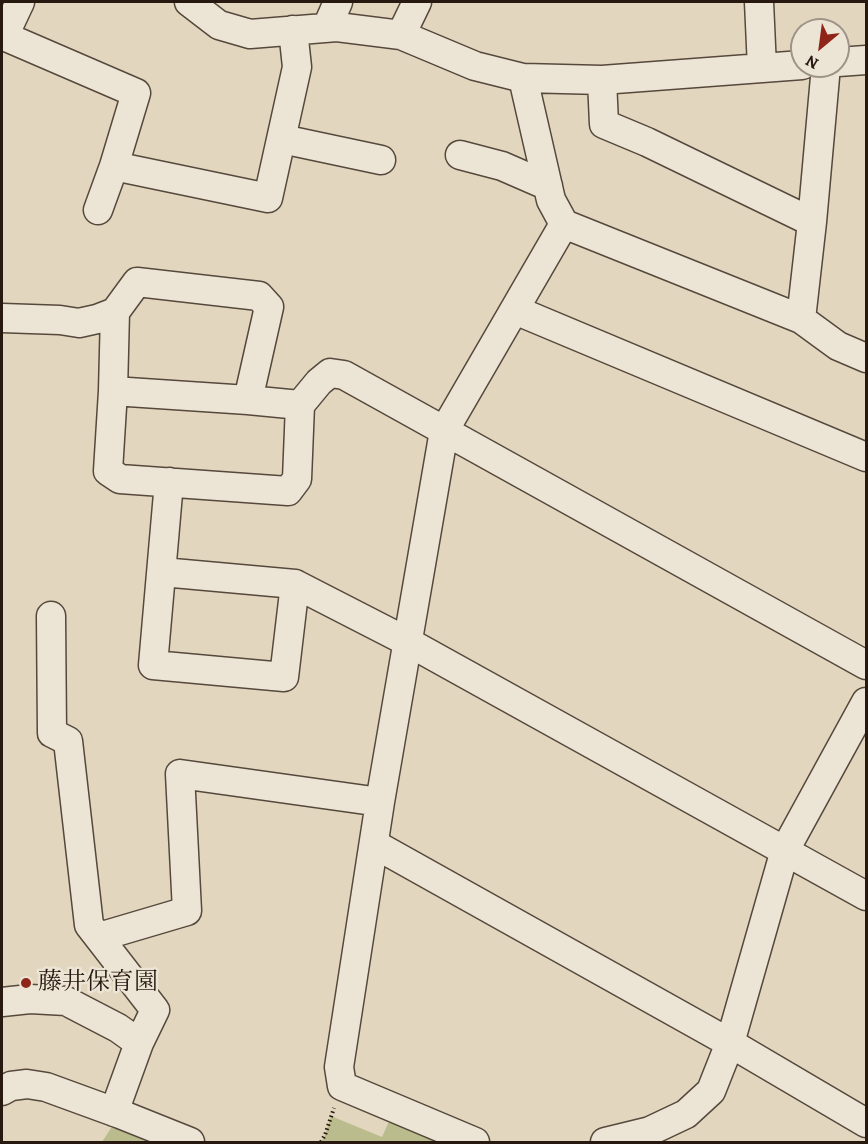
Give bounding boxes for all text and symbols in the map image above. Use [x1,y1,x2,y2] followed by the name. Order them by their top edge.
[790,18,850,78] north arrow
[802,50,823,74] text: N
[38,969,158,997] place label: 藤井保育園
[19,976,33,990] marker: 藤井保育園

